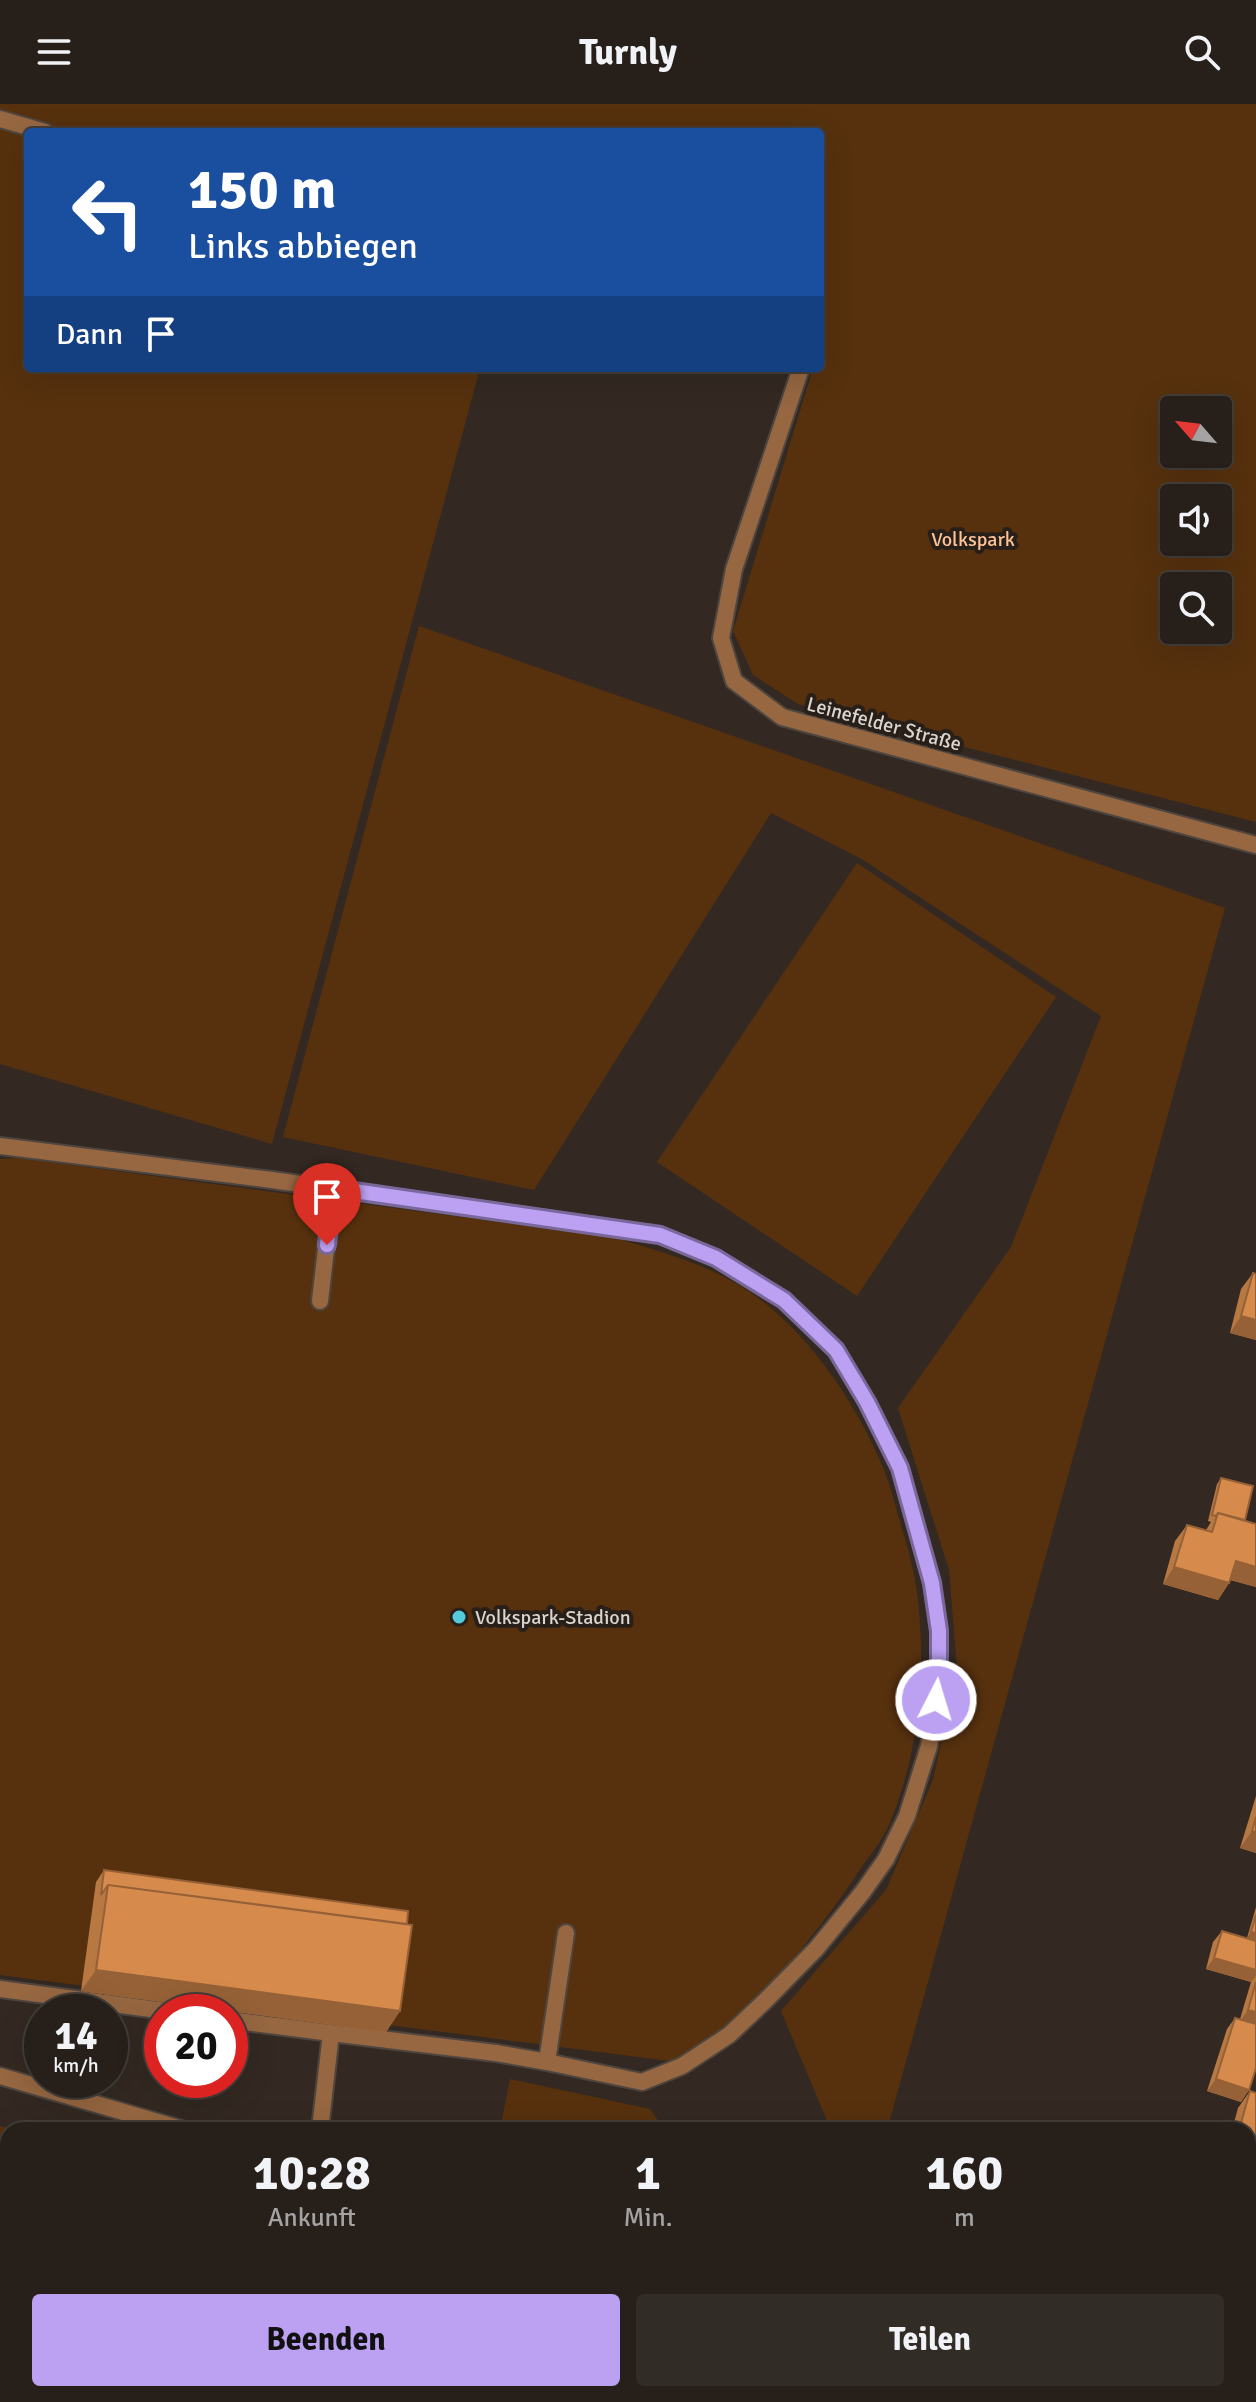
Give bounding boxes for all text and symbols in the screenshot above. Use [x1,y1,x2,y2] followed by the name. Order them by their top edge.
[32,30,76,74] icon: menu
[579,30,677,75] text: Turnly
[1180,30,1224,74] icon: search
[188,155,336,224] text: 150 m
[56,160,160,264] icon: left
[188,224,418,269] text: Links abbiegen
[139,312,183,356] icon: arrive
[56,316,123,353] text: Dann
[1160,396,1232,468] north arrow
[1160,396,1232,644] map controls
[1160,484,1232,556] button: sound
[931,527,1015,552] park label: Volkspark
[1160,572,1232,644] button: search
[804,691,964,757] street label: Leinefelder Straße
[293,1163,361,1245] pin
[305,1175,349,1219] icon: arrive
[475,1605,631,1630] place label: Volkspark-Stadion
[450,1608,468,1626] marker: Volkspark-Stadion
[894,1658,978,1742] position arrow
[144,1994,248,2098] speed limit sign: 20
[54,2011,98,2061] text: 14
[53,2053,99,2078] text: km/h
[253,2144,371,2203] text: 10:28
[635,2144,661,2203] text: 1
[925,2144,1003,2203] text: 160
[268,2202,356,2234] text: Ankunft
[623,2202,673,2234] text: Min.
[954,2202,975,2234] text: m
[32,2294,620,2386] button: Beenden
[636,2294,1224,2386] button: Teilen

